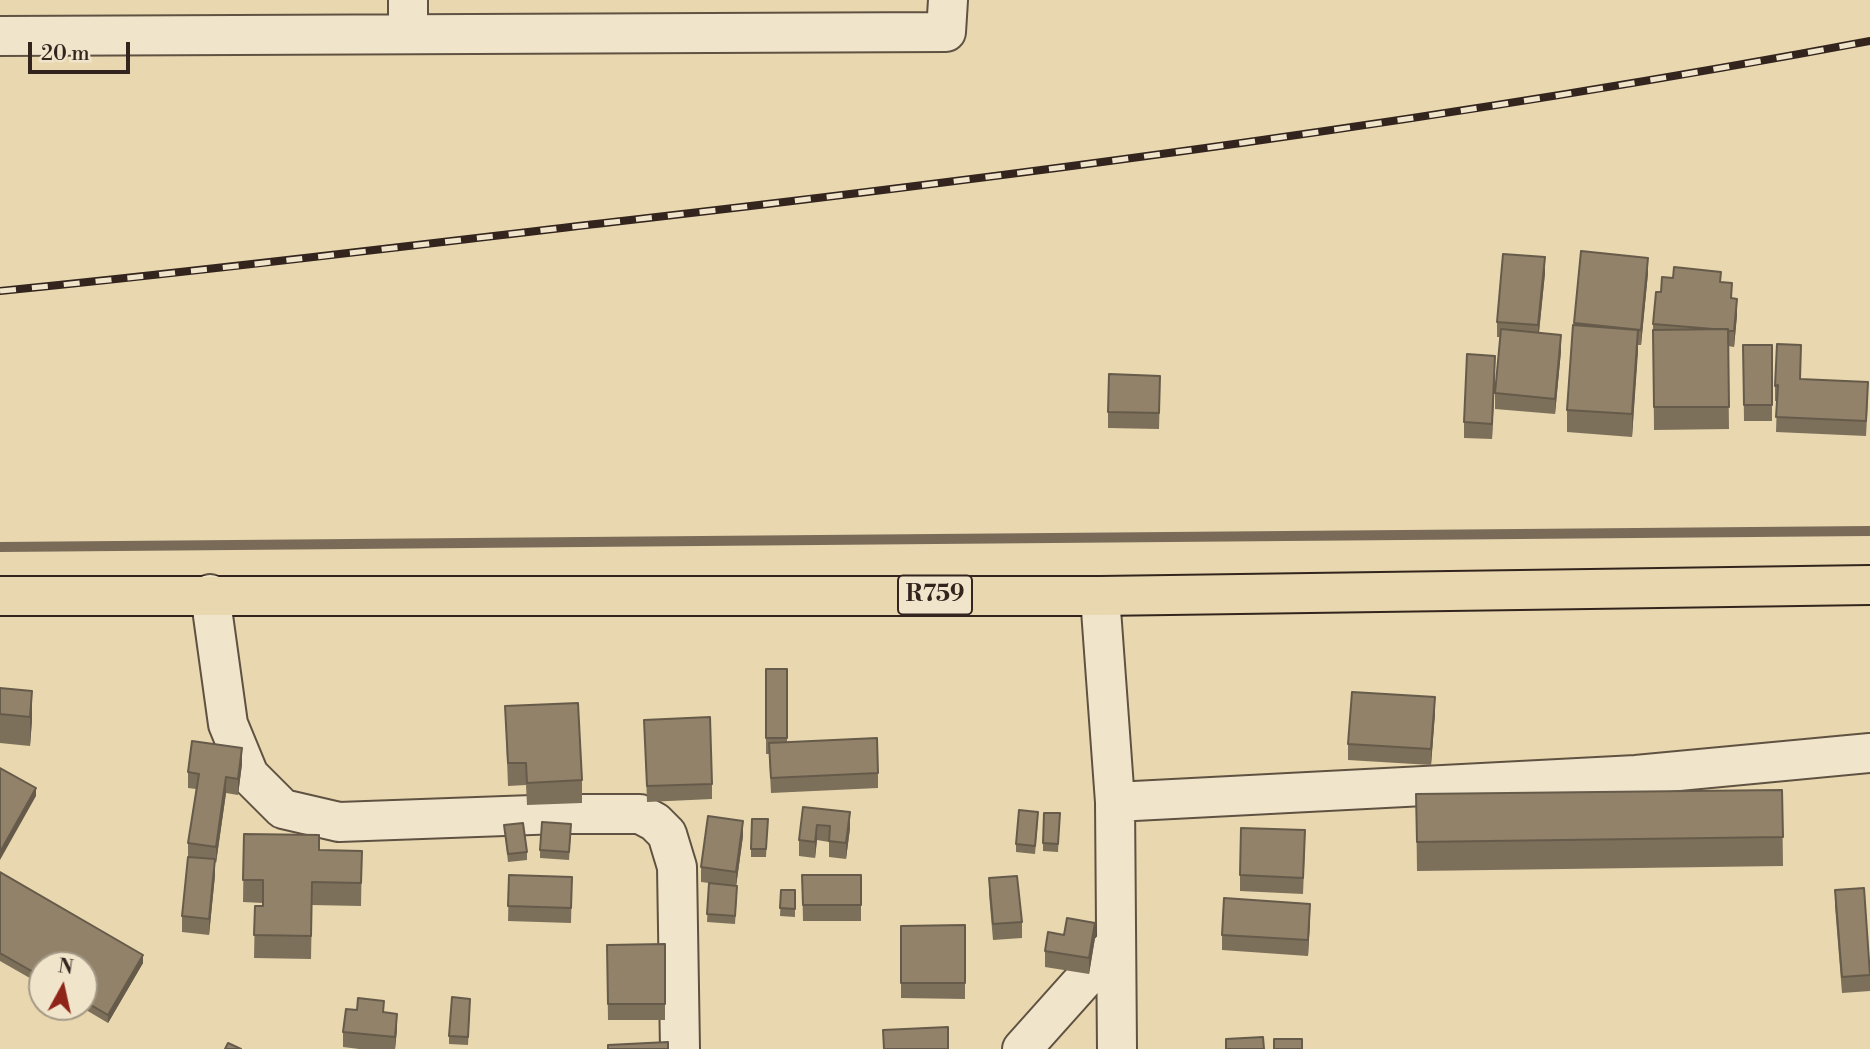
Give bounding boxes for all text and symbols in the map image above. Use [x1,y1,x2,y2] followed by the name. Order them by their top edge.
[32,28,133,72] scale bar
[41,41,90,67] text: 20 m
[898,576,972,614] road number: R759
[28,951,98,1021] north arrow
[57,954,75,980] text: N

